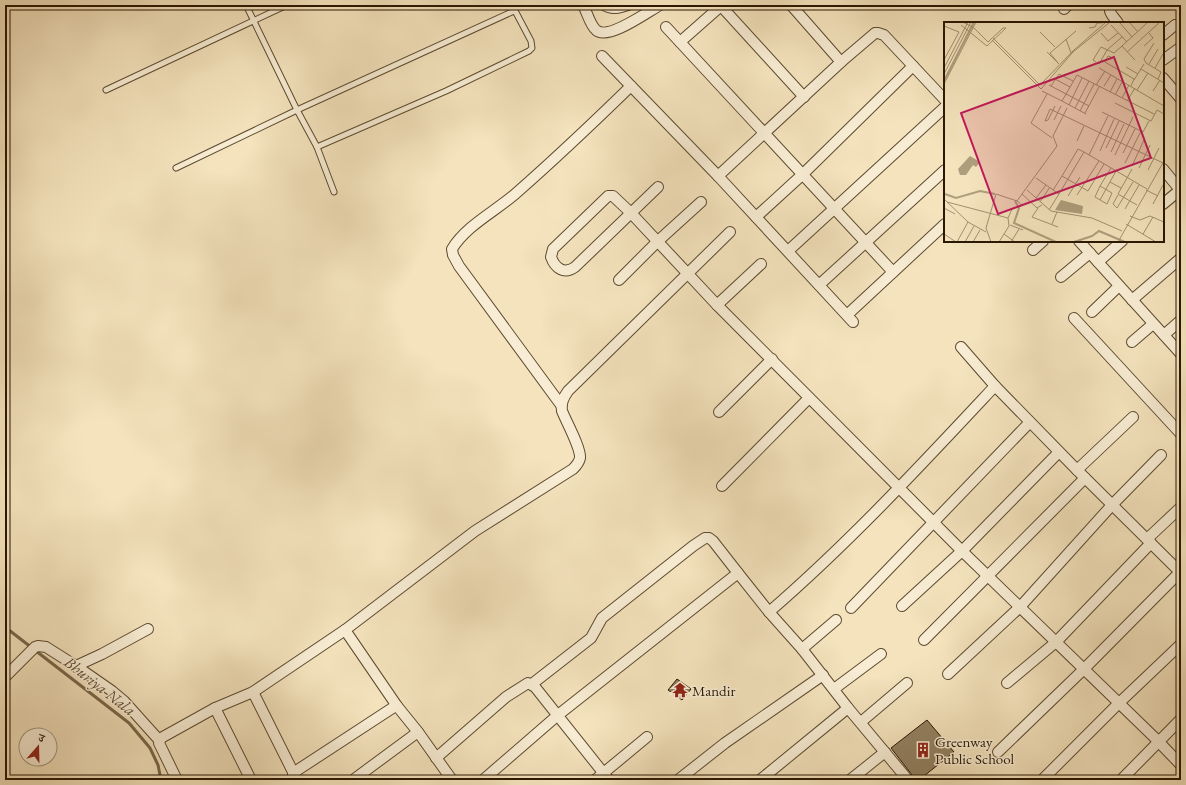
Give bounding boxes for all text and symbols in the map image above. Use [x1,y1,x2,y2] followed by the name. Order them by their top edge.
[944,22,1164,242] inset map
[59,651,140,720] water label: Bhuriya Nala
[671,681,689,699] temple icon: Mandir
[692,681,735,700] place label: Mandir
[18,727,58,767] north arrow
[35,730,48,746] text: उ
[935,732,1014,768] place label: Greenway Public School
[914,741,932,759] building icon: Greenway Public School

